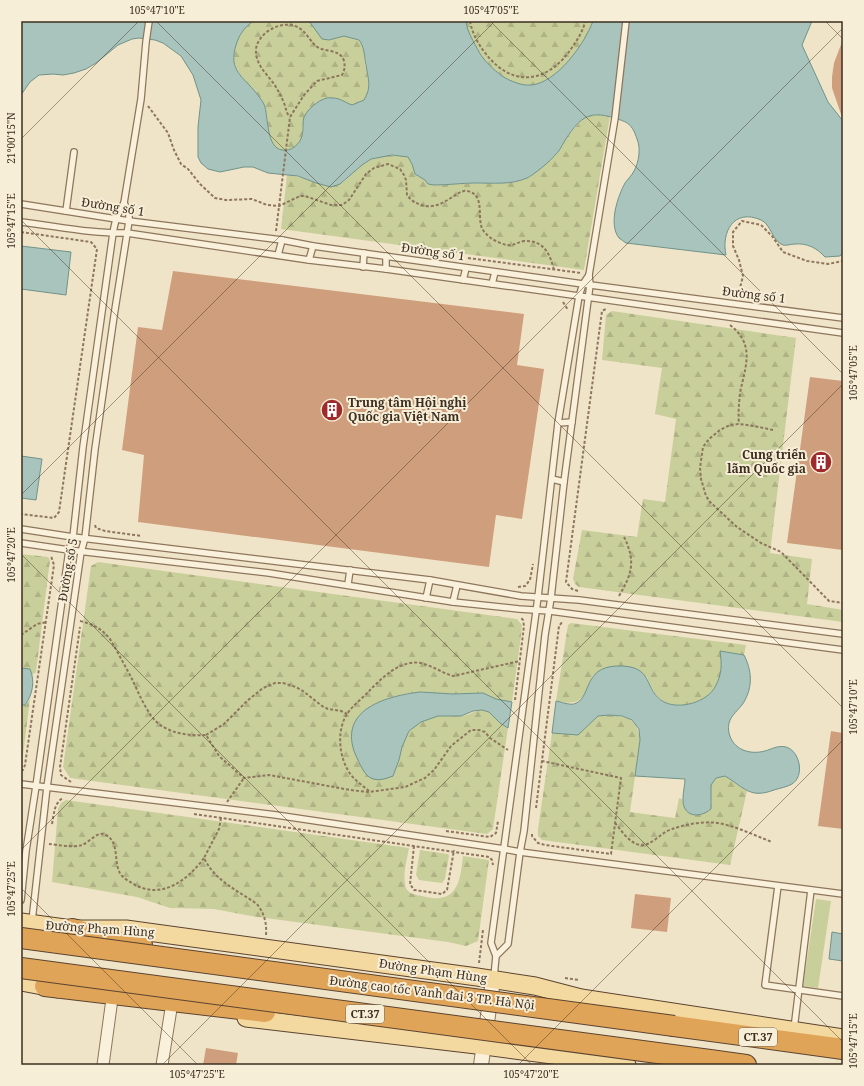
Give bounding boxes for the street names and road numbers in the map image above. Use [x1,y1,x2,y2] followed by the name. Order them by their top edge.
[80,193,146,220] street label: Đường số 1
[400,239,466,264] street label: Đường số 1
[721,282,787,307] street label: Đường số 1
[54,537,81,603] street label: Đường số 5
[45,916,156,941] street label: Đường Phạm Hùng
[378,954,489,987] street label: Đường Phạm Hùng
[328,971,536,1014] street label: Đường cao tốc Vành đai 3 TP. Hà Nội
[346,1005,384,1023] road number: CT.37
[739,1028,777,1046] road number: CT.37

